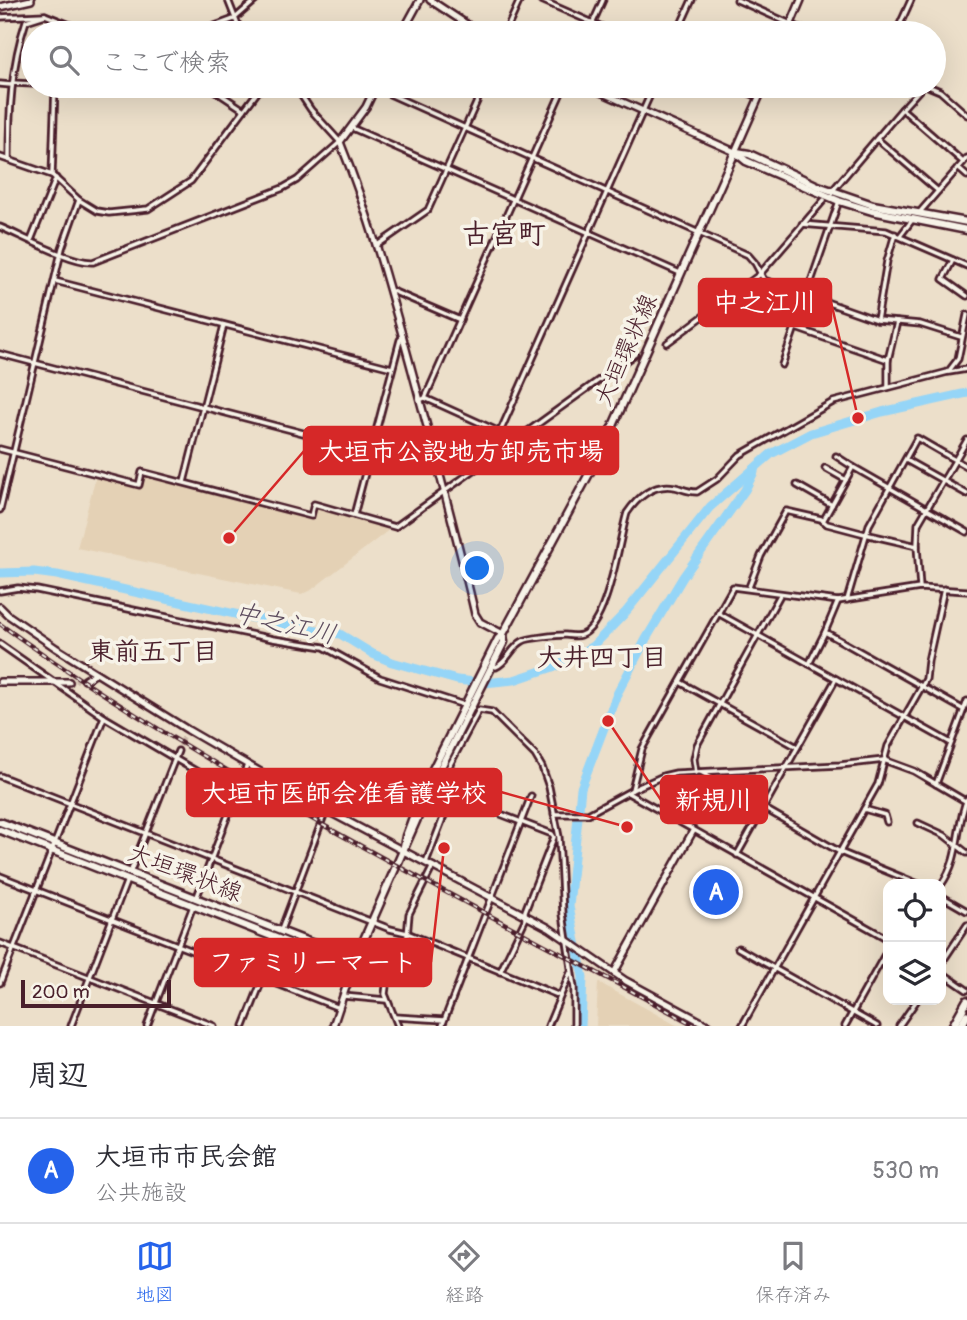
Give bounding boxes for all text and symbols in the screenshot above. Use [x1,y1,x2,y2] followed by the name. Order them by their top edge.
[21,21,946,98] search box
[45,41,83,79] icon: search
[101,47,231,79] text: ここで検索
[462,217,546,252] district label: 古宮町
[699,279,831,326] callout: 中之江川
[713,287,817,319] text: 中之江川
[588,289,664,411] street label: 大垣環状線
[304,427,618,474] callout: 大垣市公設地方卸売市場
[318,436,604,468] text: 大垣市公設地方卸売市場
[460,551,494,585] your location
[231,597,339,651] water label: 中之江川
[88,636,218,668] district label: 東前五丁目
[537,642,667,674] district label: 大井四丁目
[187,769,501,816] callout: 大垣市医師会准看護学校
[661,776,767,823] callout: 新規川
[201,778,487,810] text: 大垣市医師会准看護学校
[675,785,753,817] text: 新規川
[124,838,246,908] street label: 大垣環状線
[693,866,739,918] pin: A
[883,879,946,1005] map controls
[883,879,946,942] button: locate
[195,939,431,986] callout: ファミリーマート
[883,942,946,1005] button: layers
[208,947,418,979] text: ファミリーマート
[21,977,172,1009] scale bar
[32,980,90,1004] text: 200 m
[28,1057,88,1094] text: 周辺
[95,1141,277,1173] text: 大垣市市民会館
[44,1156,58,1185] text: A
[873,1156,939,1185] text: 530 m
[95,1178,187,1207] text: 公共施設
[136,1237,174,1307] tab: 地図
[445,1237,483,1307] tab: 経路
[755,1237,831,1307] tab: 保存済み

